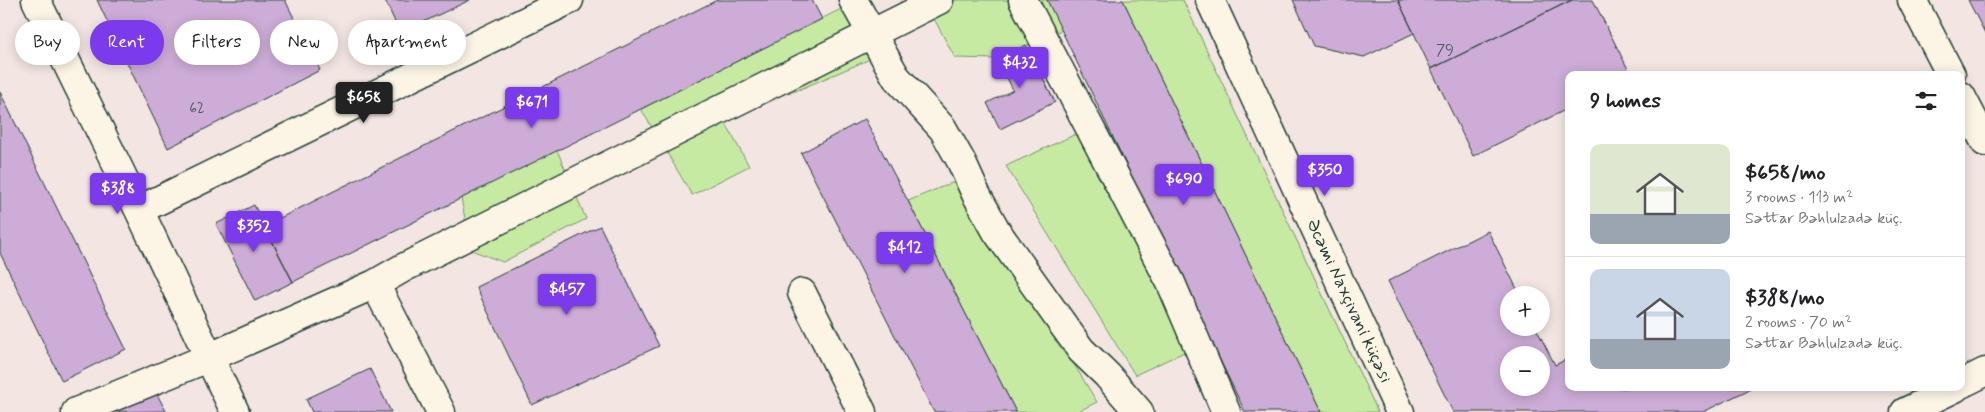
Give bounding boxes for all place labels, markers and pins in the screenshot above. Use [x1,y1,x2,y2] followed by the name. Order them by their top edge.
[990,46,1050,89] pin: $432
[334,82,394,124] pin: $658
[502,86,562,129] pin: $671
[1295,154,1355,197] pin: $350
[1154,164,1214,206] pin: $690
[88,172,148,215] pin: $388
[224,210,284,253] pin: $352
[875,232,935,274] pin: $412
[537,274,597,316] pin: $457

